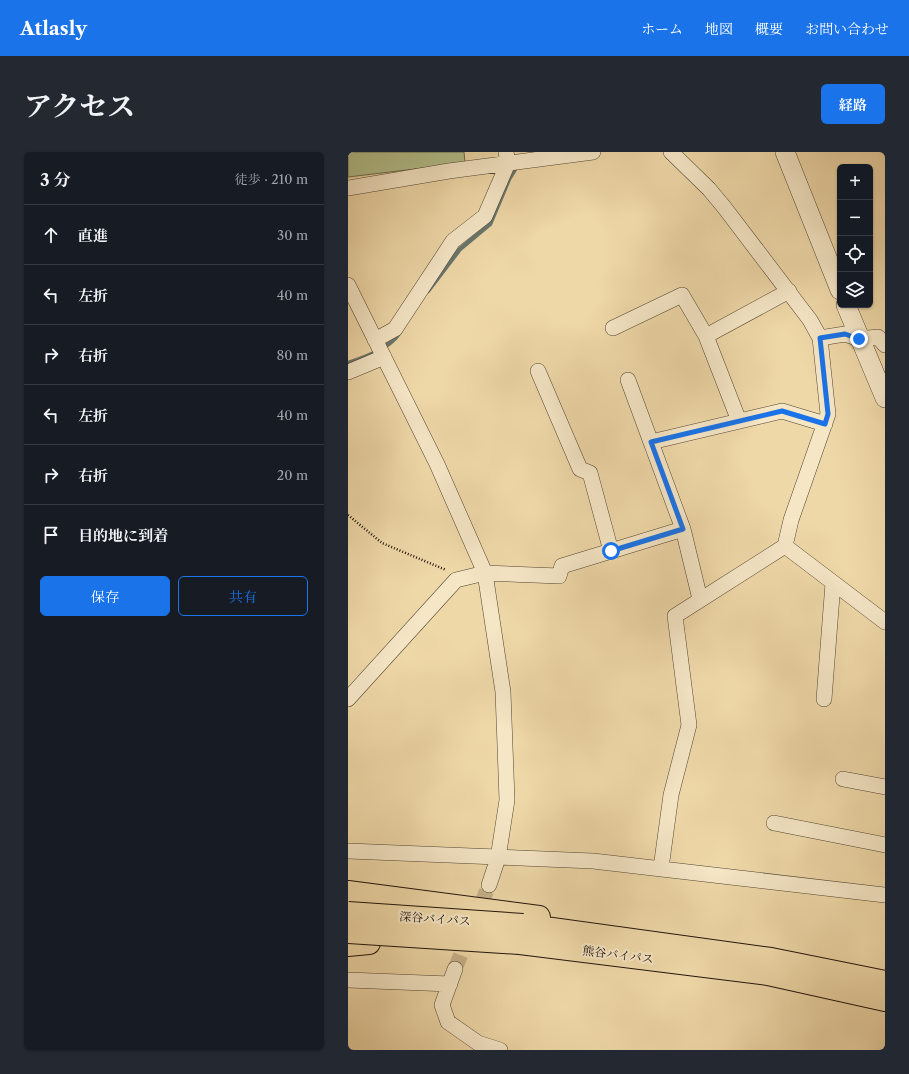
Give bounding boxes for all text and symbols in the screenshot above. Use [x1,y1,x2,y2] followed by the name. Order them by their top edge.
[20,17,87,40] text: Atlasly
[641,20,683,38] text: ホーム
[705,20,733,38] text: 地図
[755,20,783,38] text: 概要
[805,20,889,38] text: お問い合わせ
[821,84,885,124] button: 経路
[24,89,135,123] text: アクセス
[837,164,873,308] map controls
[837,164,873,200] button: +
[40,170,71,190] text: 3 分
[235,171,308,187] text: 徒歩 · 210 m
[837,200,873,236] button: −
[40,224,62,246] icon: ahead
[78,226,108,245] text: 直進
[277,227,308,243] text: 30 m
[837,236,873,272] button: locate
[837,272,873,308] button: layers
[40,284,62,306] icon: left
[78,286,108,305] text: 左折
[277,287,308,303] text: 40 m
[850,330,868,348] route end
[40,344,62,366] icon: right
[78,346,108,365] text: 右折
[276,347,308,363] text: 80 m
[40,404,62,426] icon: left
[78,406,108,425] text: 左折
[277,407,308,423] text: 40 m
[40,464,62,486] icon: right
[78,466,108,485] text: 右折
[277,467,308,483] text: 20 m
[40,524,62,546] icon: arrive
[78,526,168,545] text: 目的地に到着
[602,542,620,560] route start
[40,576,170,616] button: 保存
[178,576,308,616] button: 共有
[399,909,471,928] street label: 深谷バイパス
[582,943,655,966] street label: 熊谷バイパス

